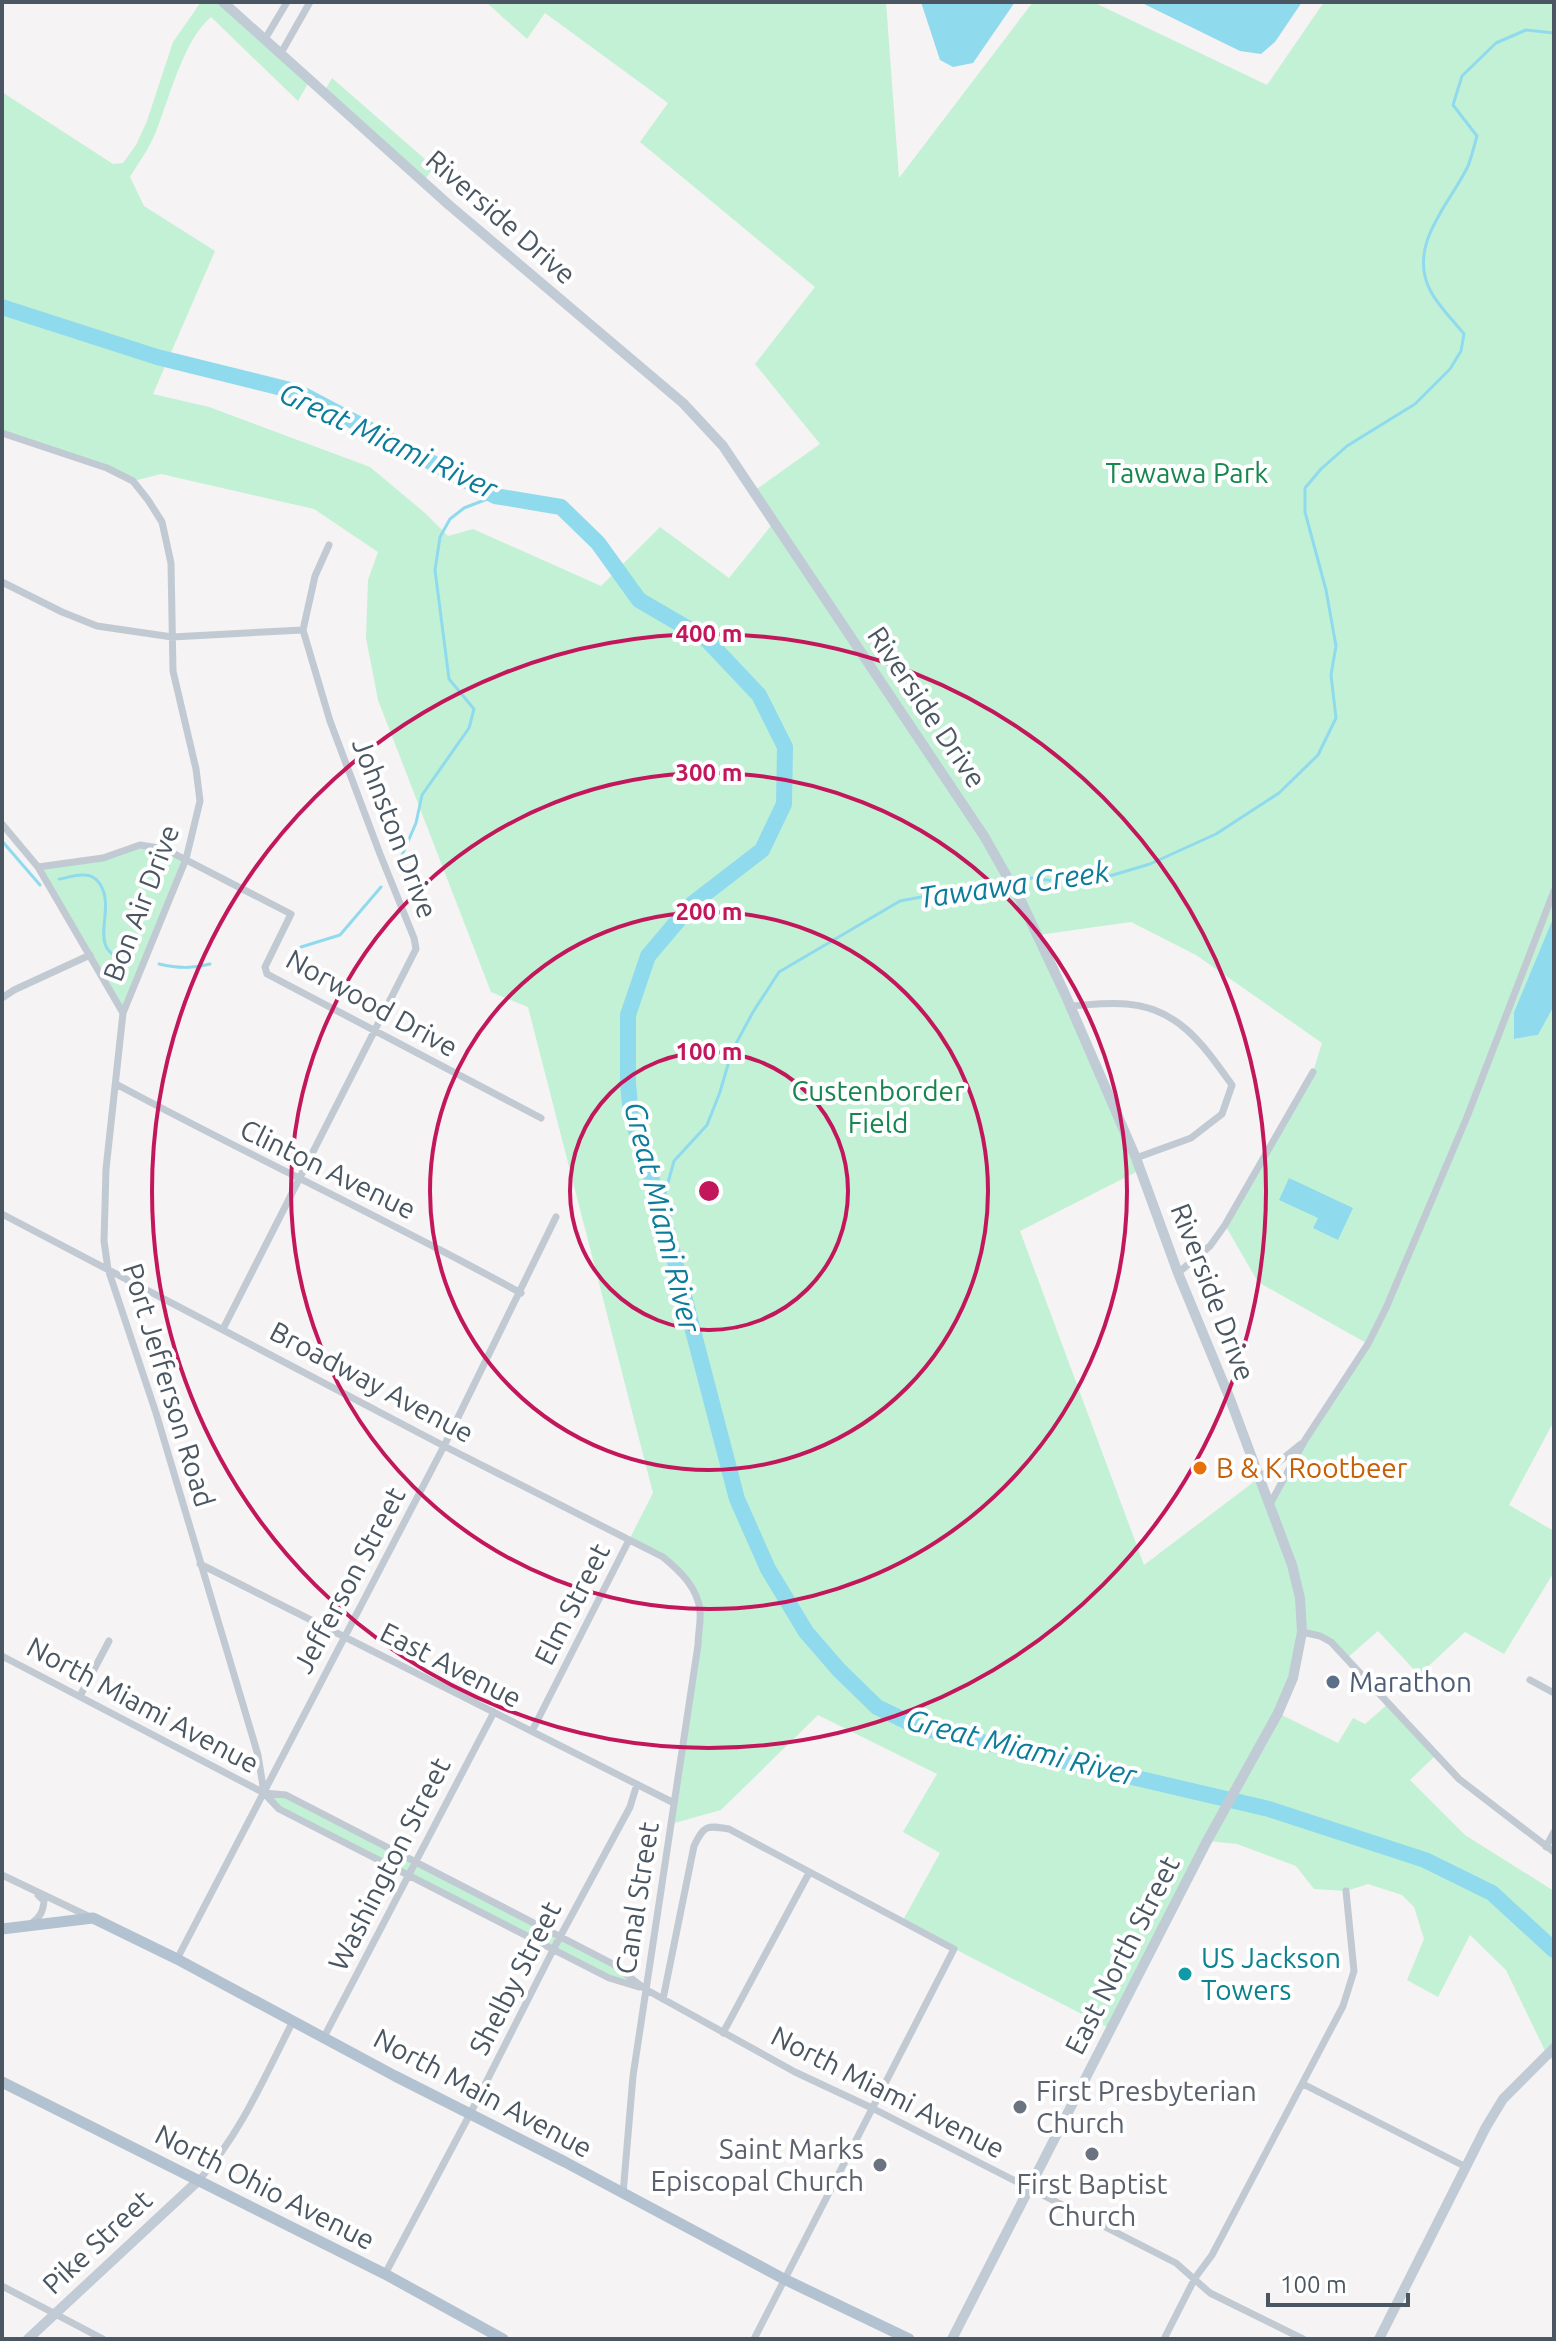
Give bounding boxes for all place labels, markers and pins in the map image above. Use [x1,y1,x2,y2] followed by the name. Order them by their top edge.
[695,1177,723,1205] centre of rings
[1216,1452,1408,1483] place label: B & K Rootbeer
[1191,1459,1209,1477] marker: B & K Rootbeer
[1349,1666,1472,1697] place label: Marathon
[1324,1673,1342,1691] marker: Marathon
[1201,1942,1341,2005] place label: US Jackson Towers
[1176,1965,1194,1983] marker: US Jackson Towers
[1036,2075,1257,2138] place label: First Presbyterian Church
[1011,2098,1029,2116] marker: First Presbyterian Church
[650,2133,864,2196] place label: Saint Marks Episcopal Church
[1083,2145,1101,2163] marker: First Baptist Church
[871,2156,889,2174] marker: Saint Marks Episcopal Church
[1016,2168,1168,2231] place label: First Baptist Church

